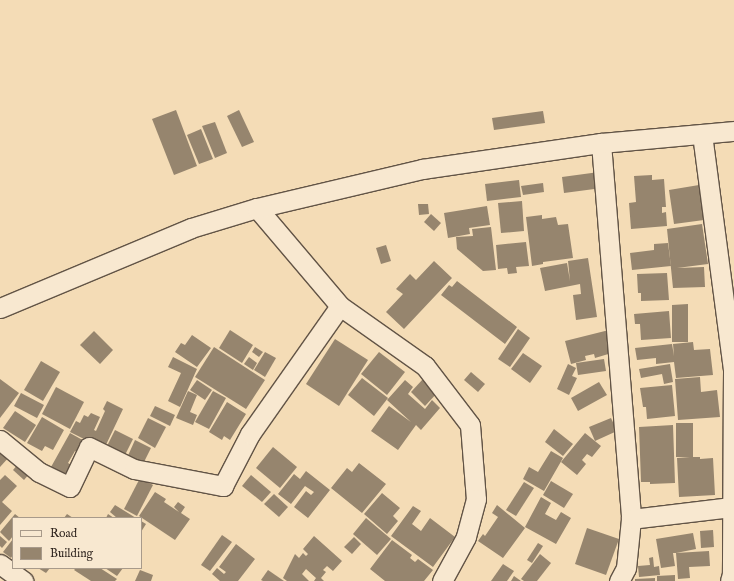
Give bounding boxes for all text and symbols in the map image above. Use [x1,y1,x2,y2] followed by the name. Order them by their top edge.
[12,517,142,569] legend
[50,526,77,541] text: Road
[50,546,93,561] text: Building

